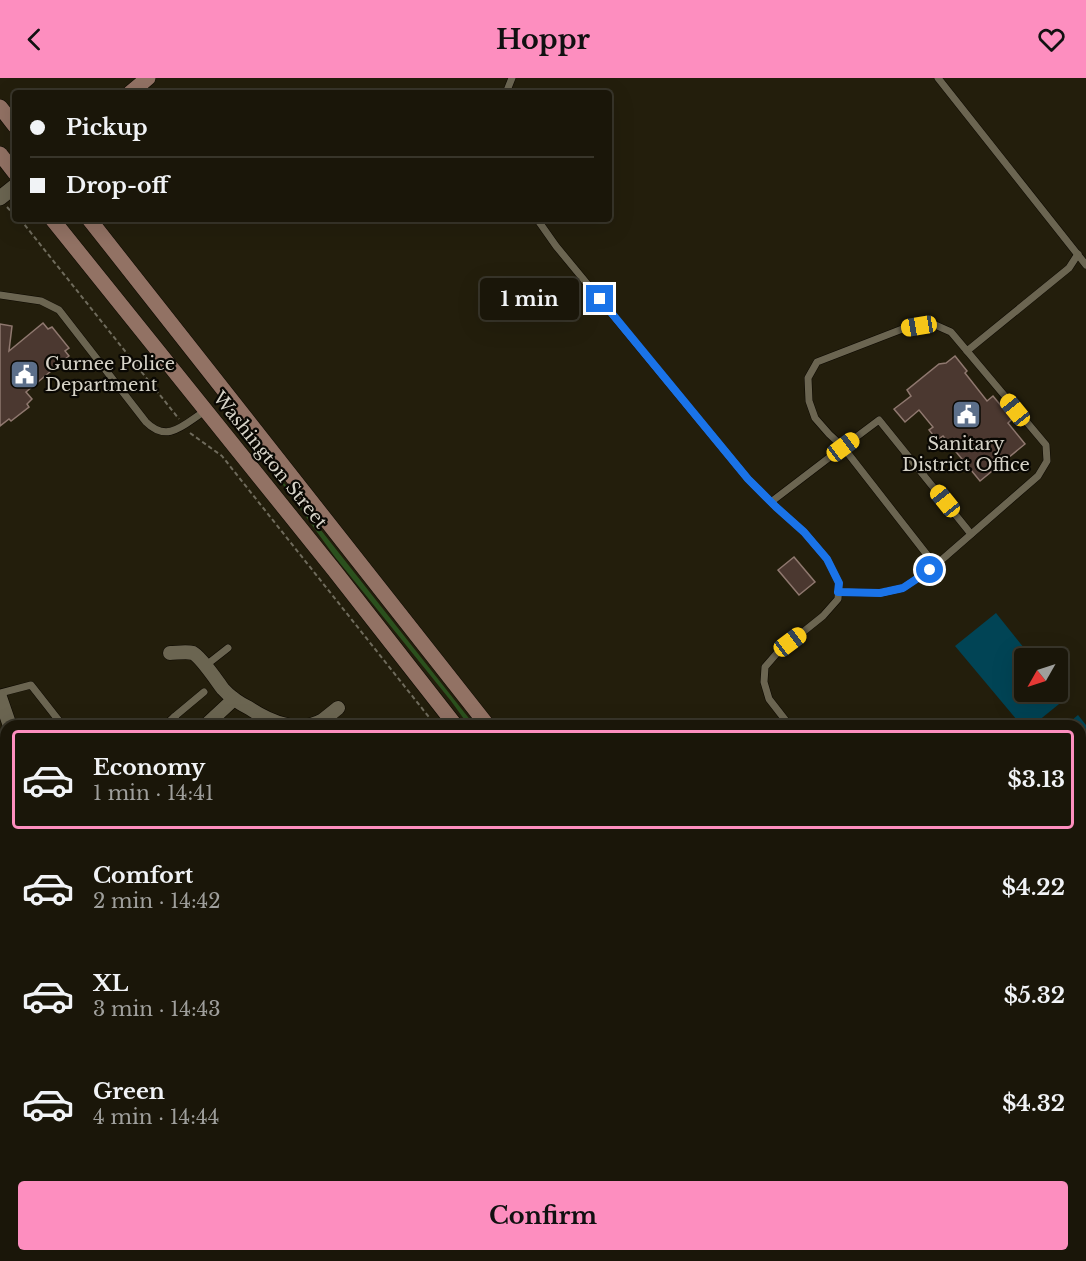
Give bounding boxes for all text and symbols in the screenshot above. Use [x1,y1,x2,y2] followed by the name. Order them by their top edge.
[18,23,51,56] icon: back
[496,23,590,56] text: Hoppr
[1035,23,1068,56] icon: heart
[66,114,148,141] text: Pickup
[66,172,168,199] text: Drop-off
[480,278,579,320] callout: 1 min
[586,285,613,312] route end
[501,287,558,311] text: 1 min
[900,314,938,338] car
[45,353,175,396] place label: Gurnee Police Department
[8,358,40,390] public building icon: Gurnee Police Department
[207,386,332,533] street label: Washington Street
[997,390,1033,430] car
[950,399,982,431] public building icon: Sanitary District Office
[823,429,863,465] car
[902,433,1030,476] place label: Sanitary District Office
[927,481,963,521] car
[916,556,943,583] route start
[770,624,810,660] car
[1014,648,1068,702] north arrow
[1014,648,1068,702] map controls
[21,753,75,807] icon: car
[93,754,205,781] text: Economy
[1007,766,1065,793] text: $3.13
[93,781,214,805] text: 1 min · 14:41
[21,861,75,915] icon: car
[93,862,193,889] text: Comfort
[1002,874,1065,901] text: $4.22
[93,889,221,913] text: 2 min · 14:42
[21,969,75,1023] icon: car
[93,970,128,997] text: XL
[1004,982,1065,1009] text: $5.32
[93,997,221,1021] text: 3 min · 14:43
[21,1077,75,1131] icon: car
[93,1078,165,1105] text: Green
[1002,1090,1065,1117] text: $4.32
[93,1105,219,1129] text: 4 min · 14:44
[18,1181,1068,1250] button: Confirm

